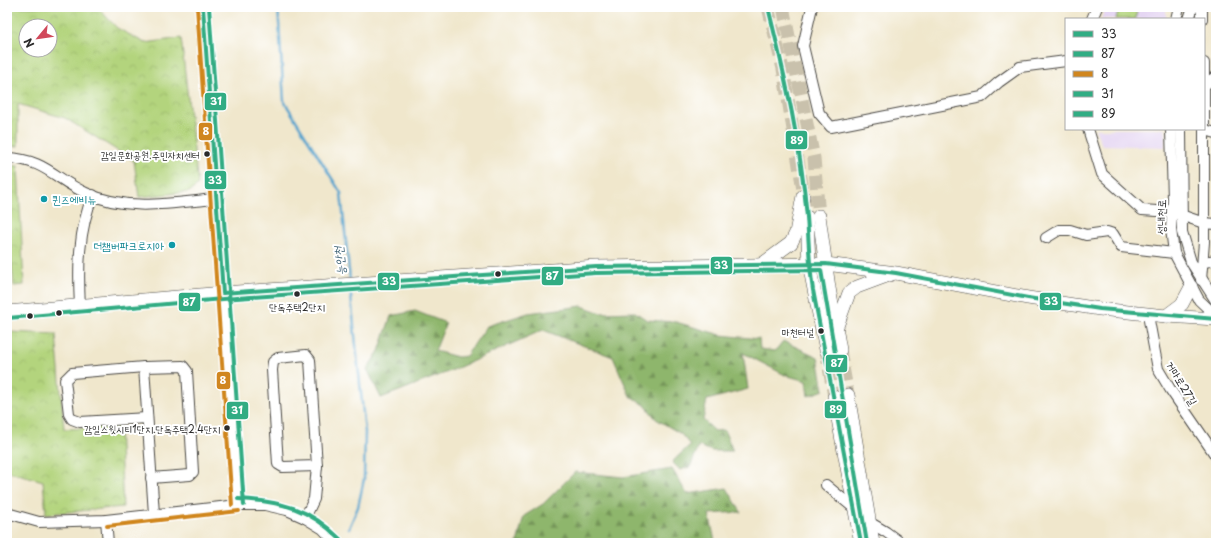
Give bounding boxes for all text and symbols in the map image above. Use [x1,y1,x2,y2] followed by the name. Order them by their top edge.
[18,18,58,58] north arrow
[1065,18,1205,130] legend
[1101,24,1117,42] text: 33
[19,35,38,51] text: N
[1101,44,1115,62] text: 87
[1101,64,1109,82] text: 8
[1101,84,1114,102] text: 31
[204,92,227,111] line badge: 31
[210,92,222,109] text: 31
[1101,104,1115,122] text: 89
[198,122,213,141] line badge: 8
[203,122,210,139] text: 8
[785,130,808,150] line badge: 89
[790,131,804,148] text: 89
[101,147,200,162] place label: 감일문화공원.주민자치센터
[202,149,212,159] marker: 감일문화공원.주민자치센터
[204,170,227,190] line badge: 33
[208,171,222,188] text: 33
[52,191,96,208] place label: 퀸즈에비뉴
[39,194,49,204] marker: 퀸즈에비뉴
[1152,199,1170,235] street label: 성내천로
[93,237,164,254] place label: 더챔버파크로지아
[167,240,177,250] marker: 더챔버파크로지아
[328,244,349,276] water label: 능안천
[710,256,733,275] line badge: 33
[714,256,728,273] text: 33
[541,266,564,286] line badge: 87
[545,267,559,284] text: 87
[493,269,503,279] unlabelled marker
[377,272,400,291] line badge: 33
[382,272,396,289] text: 33
[292,289,302,299] marker: 단독주택2단지
[178,292,201,312] line badge: 87
[1039,292,1062,311] line badge: 33
[1044,292,1058,309] text: 33
[182,293,196,310] text: 87
[269,299,325,314] place label: 단독주택2단지
[54,308,64,318] unlabelled marker
[25,311,35,321] unlabelled marker
[782,324,814,339] place label: 마천터널
[816,326,826,336] marker: 마천터널
[825,354,848,373] line badge: 87
[830,354,844,371] text: 87
[1162,358,1202,409] street label: 거마로27길
[216,371,231,390] line badge: 8
[220,371,227,388] text: 8
[824,400,847,419] line badge: 89
[829,400,843,417] text: 89
[226,401,249,420] line badge: 31
[231,401,243,418] text: 31
[84,421,220,436] place label: 감일스윗시티1단지.단독주택2.4단지
[222,423,232,433] marker: 감일스윗시티1단지.단독주택2.4단지

